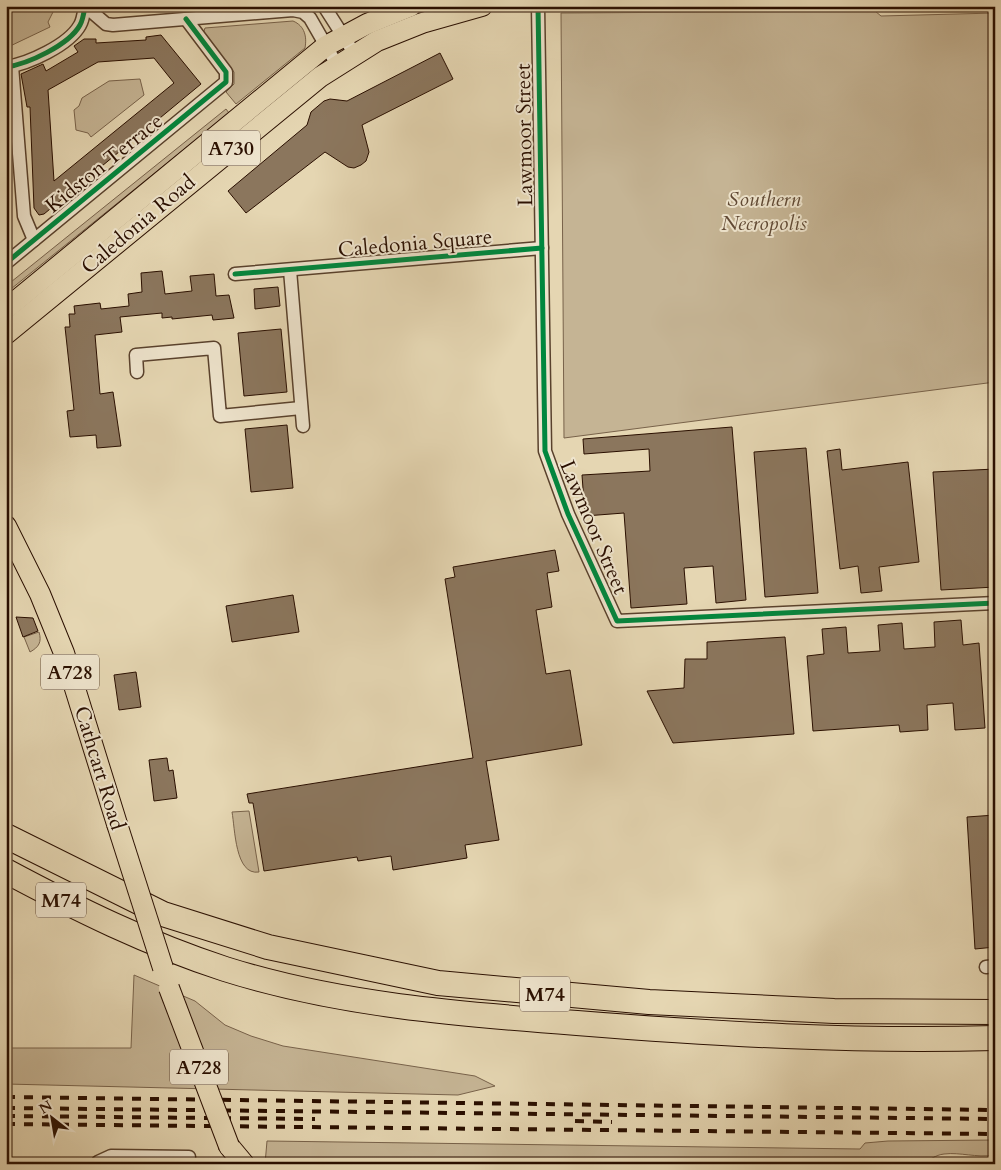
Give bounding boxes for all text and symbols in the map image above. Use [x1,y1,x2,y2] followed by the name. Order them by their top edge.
[509,63,540,207] street label: Lawmoor Street
[39,107,169,220] street label: Kidston Terrace
[202,130,260,166] road number: A730
[75,168,202,281] street label: Caledonia Road
[721,185,807,238] park label: Southern Necropolis
[337,222,493,265] street label: Caledonia Square
[552,456,635,599] street label: Lawmoor Street
[41,654,99,690] road number: A728
[67,703,132,834] street label: Cathcart Road
[36,882,86,918] road number: M74
[520,976,570,1012] road number: M74
[170,1050,228,1084] road number: A728
[28,1092,78,1142] north arrow
[35,1096,56,1119] text: N

